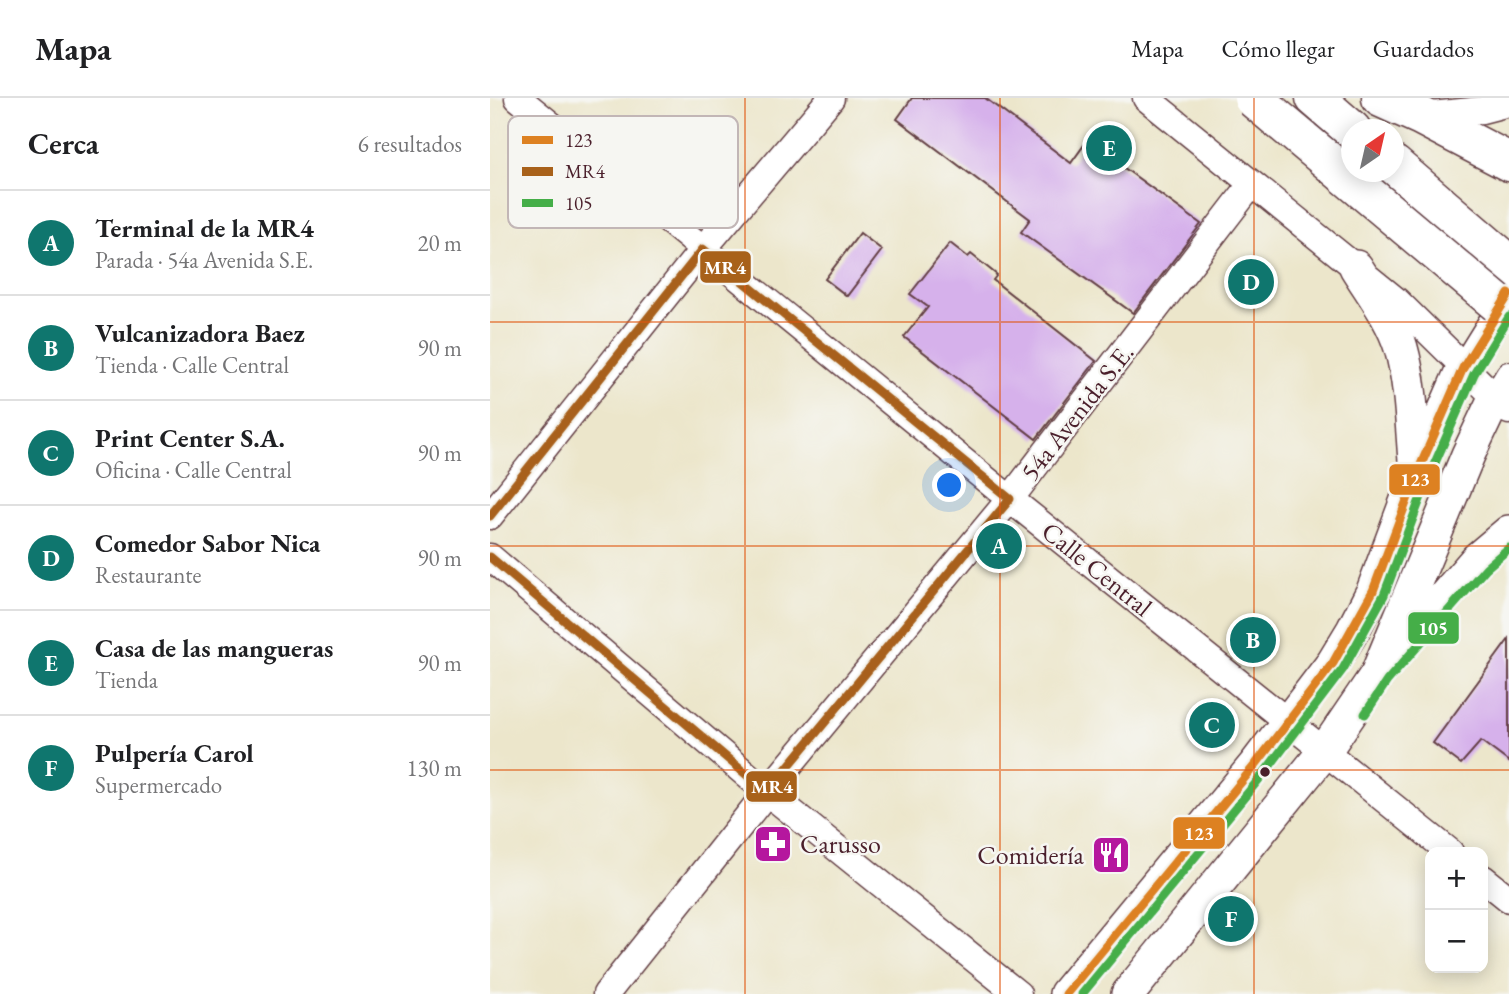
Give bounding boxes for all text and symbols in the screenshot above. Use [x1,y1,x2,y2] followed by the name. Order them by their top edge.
[35,27,112,70] text: Mapa
[1131,33,1184,64] text: Mapa
[1222,33,1335,64] text: Cómo llegar
[1373,33,1474,64] text: Guardados
[508,116,738,228] legend
[1341,119,1404,182] north arrow
[1086,122,1132,174] pin: E
[28,124,99,163] text: Cerca
[565,128,592,153] text: 123
[358,129,462,159] text: 6 resultados
[565,159,606,184] text: MR4
[565,191,592,216] text: 105
[95,211,314,245] text: Terminal de la MR4
[43,228,59,258] text: A
[417,228,462,258] text: 20 m
[95,245,313,275] text: Parada · 54a Avenida S.E.
[699,250,752,284] line badge: MR4
[704,255,747,280] text: MR4
[1228,256,1274,308] pin: D
[95,316,305,350] text: Vulcanizadora Baez
[44,333,58,363] text: B
[417,333,462,363] text: 90 m
[1013,336,1141,488] street label: 54a Avenida S.E.
[95,350,289,380] text: Tienda · Calle Central
[95,421,285,455] text: Print Center S.A.
[43,438,59,468] text: C
[417,438,462,468] text: 90 m
[95,455,292,485] text: Oficina · Calle Central
[1388,463,1441,496] line badge: 123
[1400,467,1430,492] text: 123
[932,468,966,502] your location
[1035,514,1159,624] street label: Calle Central
[976,520,1022,572] pin: A
[95,526,320,560] text: Comedor Sabor Nica
[42,543,60,573] text: D
[417,543,462,573] text: 90 m
[95,560,202,590] text: Restaurante
[1407,611,1460,645] line badge: 105
[1230,614,1276,666] pin: B
[1418,616,1448,641] text: 105
[95,631,333,665] text: Casa de las mangueras
[44,648,58,678] text: E
[417,648,462,678] text: 90 m
[95,665,158,695] text: Tienda
[1189,699,1235,751] pin: C
[95,736,254,770] text: Pulpería Carol
[45,753,57,783] text: F
[406,753,462,783] text: 130 m
[1258,765,1272,779] unlabelled marker
[95,770,222,800] text: Supermercado
[745,770,798,803] line badge: MR4
[751,774,794,799] text: MR4
[1172,816,1226,850] line badge: 123
[1184,821,1214,846] text: 123
[752,823,794,865] pharmacy icon: Carusso
[800,827,881,861] place label: Carusso
[1090,834,1132,876] restaurant icon: Comidería
[977,838,1085,872] place label: Comidería
[1425,847,1488,973] map controls
[1425,847,1488,910] button: +
[1208,893,1254,945] pin: F
[1425,910,1488,973] button: −

